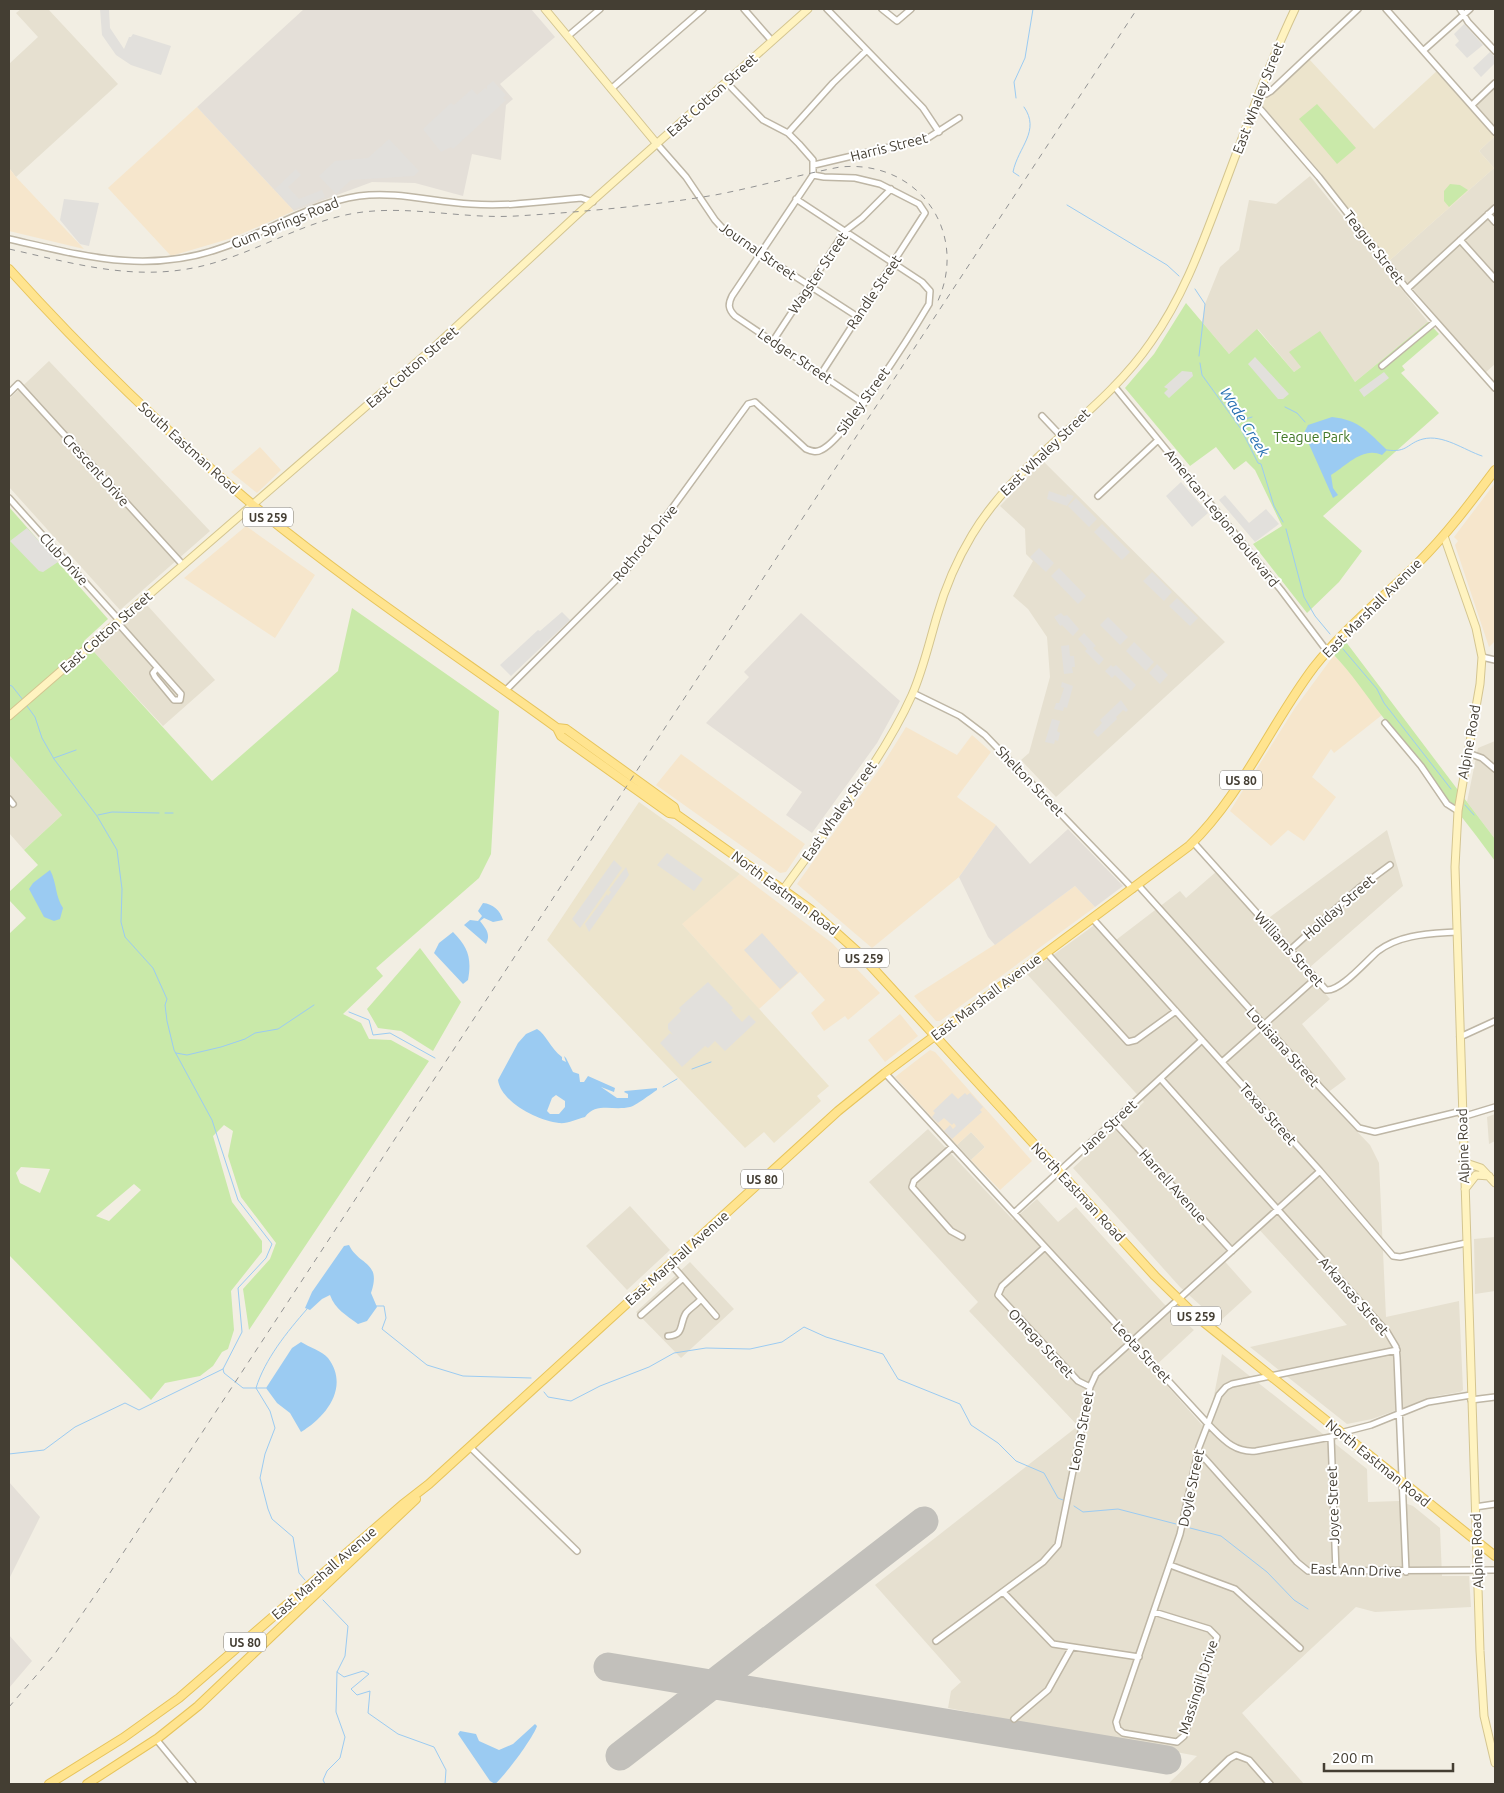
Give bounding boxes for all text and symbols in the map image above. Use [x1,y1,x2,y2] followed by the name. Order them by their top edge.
[1229,39,1287,156] street label: East Whaley Street
[664,50,761,140] street label: East Cotton Street
[849,130,930,164] street label: Harris Street
[229,194,341,252] street label: Gum Springs Road
[1341,207,1408,287] street label: Teague Street
[717,219,800,284] street label: Journal Street
[785,229,851,317] street label: Wagster Street
[843,252,905,332] street label: Randle Street
[363,323,461,411] street label: East Cotton Street
[755,325,836,387] street label: Ledger Street
[833,364,893,438] street label: Sibley Street
[1217,384,1273,460] water label: Wade Creek
[135,399,243,497] street label: South Eastman Road
[997,405,1093,499] street label: East Whaley Street
[1274,429,1350,445] park label: Teague Park
[59,431,133,509] street label: Crescent Drive
[1162,446,1282,590] street label: American Legion Boulevard
[609,502,681,584] street label: Rothrock Drive
[243,508,293,526] road number: US 259
[36,530,92,588] street label: Club Drive
[1319,555,1425,661] street label: East Marshall Avenue
[57,588,155,676] street label: East Cotton Street
[1455,703,1483,781] street label: Alpine Road
[993,743,1068,820] street label: Shelton Street
[798,758,880,864] street label: East Whaley Street
[1220,770,1262,790] road number: US 80
[728,848,842,938] street label: North Eastman Road
[1300,871,1378,942] street label: Holiday Street
[1251,908,1327,990] street label: Williams Street
[839,948,889,968] road number: US 259
[928,950,1044,1044] street label: East Marshall Avenue
[1243,1004,1323,1090] street label: Louisiana Street
[1236,1080,1300,1148] street label: Texas Street
[1076,1096,1140,1157] street label: Jane Street
[1454,1108,1472,1184] street label: Alpine Road
[1028,1139,1128,1245] street label: North Eastman Road
[1136,1146,1210,1226] street label: Harrell Avenue
[741,1170,783,1188] road number: US 80
[622,1207,732,1309] street label: East Marshall Avenue
[1316,1254,1393,1339] street label: Arkansas Street
[1005,1305,1077,1381] street label: Omega Street
[1171,1306,1221,1325] road number: US 259
[1110,1318,1175,1386] street label: Leota Street
[1065,1389,1097,1472] street label: Leona Street
[1323,1416,1433,1510] street label: North Eastman Road
[1175,1447,1207,1528] street label: Doyle Street
[1324,1465,1342,1544] street label: Joyce Street
[1468,1513,1486,1589] street label: Alpine Road
[268,1523,380,1623] street label: East Marshall Avenue
[1310,1560,1402,1580] street label: East Ann Drive
[224,1632,266,1651] road number: US 80
[1175,1638,1221,1736] street label: Massingill Drive
[1324,1740,1453,1772] scale bar
[1332,1749,1374,1766] text: 200 m

